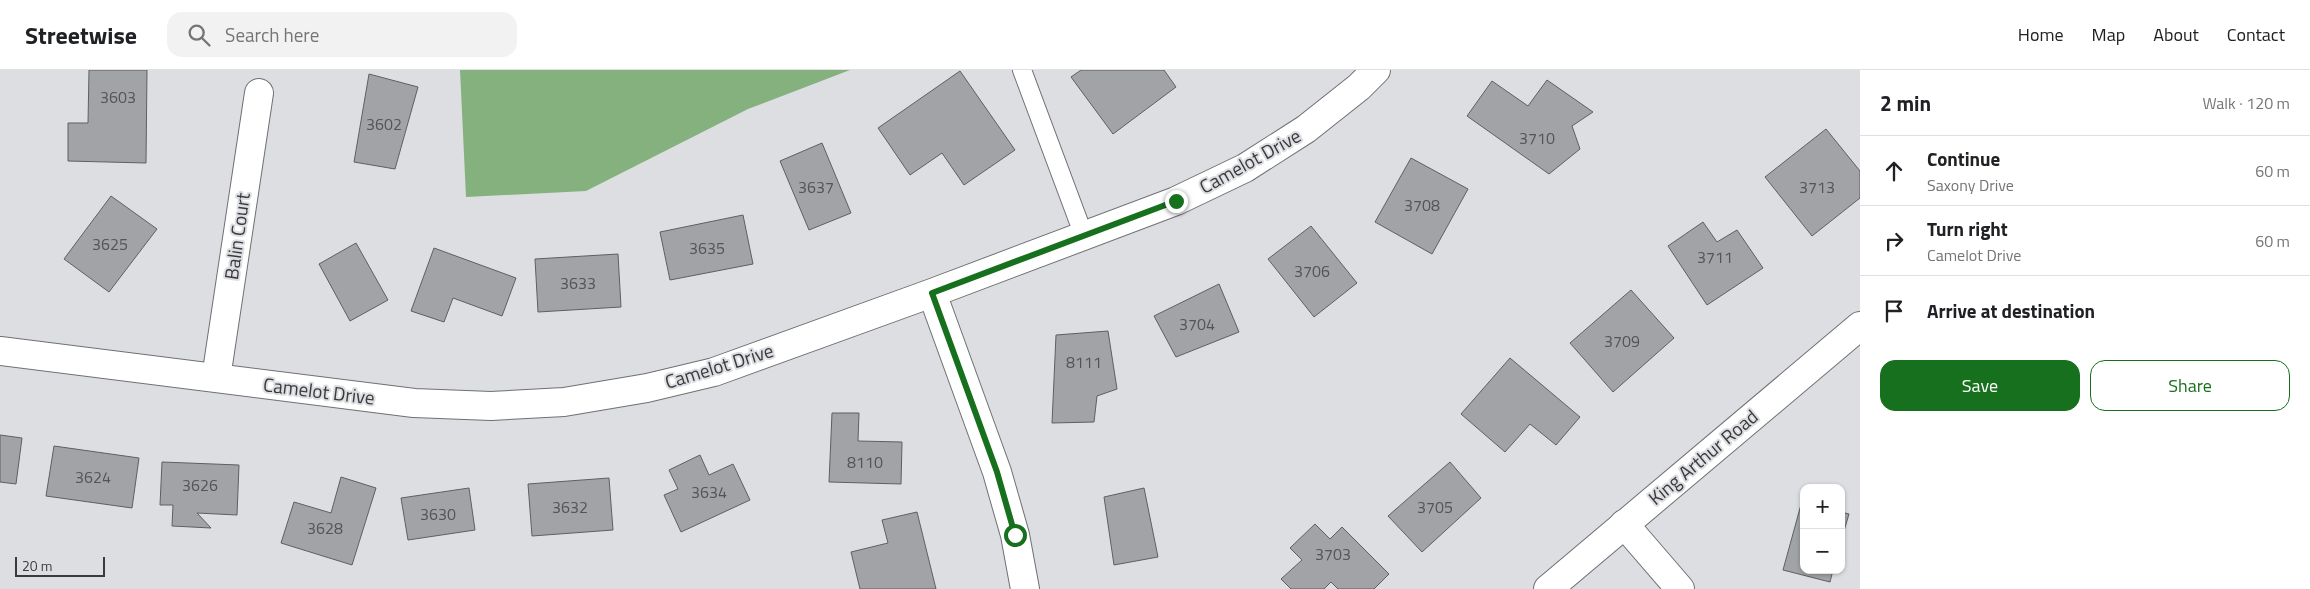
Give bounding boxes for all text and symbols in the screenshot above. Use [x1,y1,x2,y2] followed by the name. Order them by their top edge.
[167,12,517,57] search box
[25,17,137,53] text: Streetwise
[225,20,319,49] text: Search here
[185,21,213,49] icon: search
[2018,21,2064,48] text: Home
[2092,21,2125,48] text: Map
[2153,21,2199,48] text: About
[2227,21,2285,48] text: Contact
[100,85,136,109] house number: 3603
[1880,87,1931,119] text: 2 min
[2202,91,2290,115] text: Walk · 120 m
[366,112,402,136] house number: 3602
[1194,121,1306,200] street label: Camelot Drive
[1519,126,1555,150] house number: 3710
[1927,144,2000,173] text: Continue
[1880,157,1908,185] icon: ahead
[2255,159,2290,183] text: 60 m
[1927,173,2014,197] text: Saxony Drive
[798,175,834,199] house number: 3637
[1799,175,1835,199] house number: 3713
[216,190,257,281] street label: Balin Court
[1165,190,1188,213] route end
[1404,193,1440,217] house number: 3708
[1927,214,2008,243] text: Turn right
[1880,227,1908,255] icon: right
[2255,229,2290,253] text: 60 m
[92,232,128,256] house number: 3625
[689,236,725,260] house number: 3635
[1927,243,2021,267] text: Camelot Drive
[1697,245,1733,269] house number: 3711
[1294,259,1330,283] house number: 3706
[560,271,596,295] house number: 3633
[1927,296,2095,325] text: Arrive at destination
[1880,297,1908,325] icon: arrive
[1179,312,1215,336] house number: 3704
[1604,329,1640,353] house number: 3709
[661,335,777,396] street label: Camelot Drive
[1066,350,1102,374] house number: 8111
[1880,360,2080,411] button: Save
[2090,360,2290,411] button: Share
[262,369,376,412] street label: Camelot Drive
[1641,402,1764,511] street label: King Arthur Road
[847,450,883,474] house number: 8110
[75,465,111,489] house number: 3624
[182,473,218,497] house number: 3626
[691,480,727,504] house number: 3634
[1800,484,1845,574] map controls
[1800,484,1845,529] button: +
[552,495,588,519] house number: 3632
[1417,495,1453,519] house number: 3705
[420,502,456,526] house number: 3630
[307,516,343,540] house number: 3628
[1004,524,1027,547] route start
[1800,529,1845,574] button: −
[1315,542,1351,566] house number: 3703
[15,554,105,577] scale bar
[22,555,52,576] text: 20 m

